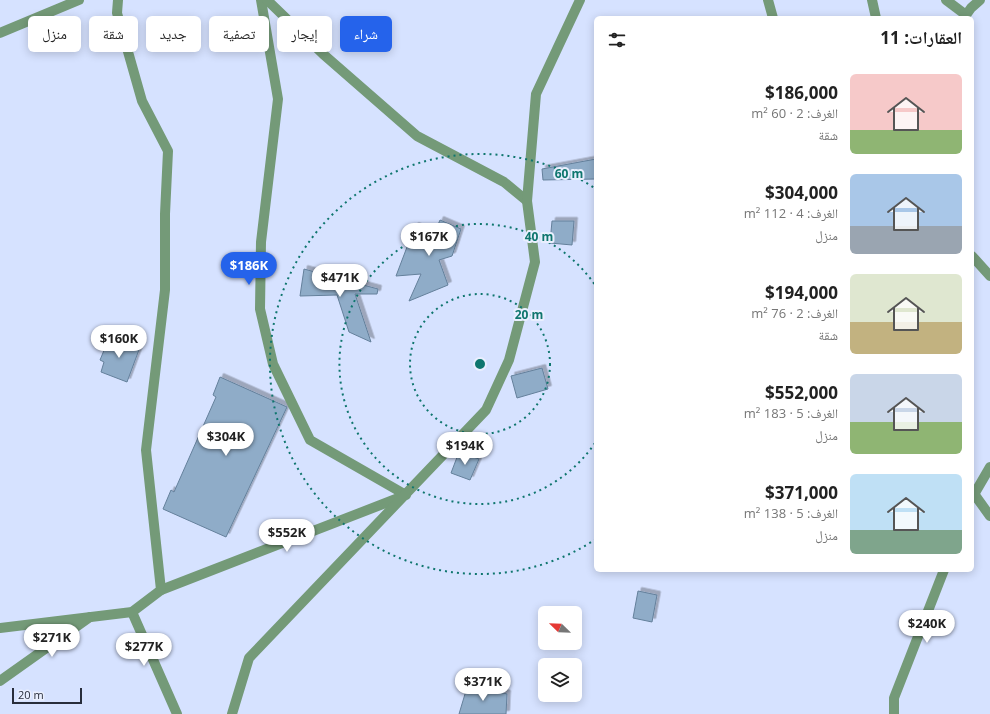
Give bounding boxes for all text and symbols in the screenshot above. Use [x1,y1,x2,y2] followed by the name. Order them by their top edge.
[28,16,81,52] chip: منزل
[89,16,138,52] chip: شقة
[146,16,201,52] chip: جديد
[209,16,269,52] chip: تصفية
[277,16,332,52] chip: إيجار
[340,16,392,52] chip: شراء
[880,26,962,49] text: العقارات: 11
[606,29,628,51] icon: filters
[765,81,838,104] text: $186,000
[882,90,930,138] icon: home
[751,104,838,122] text: الغرف: 2 · 60 m²
[819,126,838,144] text: شقة
[555,165,583,182] text: 60 m
[765,181,838,204] text: $304,000
[882,190,930,238] icon: home
[744,204,838,222] text: الغرف: 4 · 112 m²
[401,223,457,257] pin: $167K
[815,226,838,244] text: منزل
[410,227,448,245] text: $167K
[525,228,553,245] text: 40 m
[221,252,277,286] pin: $186K
[230,256,268,274] text: $186K
[312,264,368,298] pin: $471K
[321,268,359,286] text: $471K
[765,281,838,304] text: $194,000
[882,290,930,338] icon: home
[751,304,838,322] text: الغرف: 2 · 76 m²
[515,306,543,323] text: 20 m
[91,325,147,359] pin: $160K
[819,326,838,344] text: شقة
[100,329,138,347] text: $160K
[473,357,487,371] centre of rings
[765,381,838,404] text: $552,000
[882,390,930,438] icon: home
[744,404,838,422] text: الغرف: 5 · 183 m²
[198,423,254,457] pin: $304K
[815,426,838,444] text: منزل
[207,427,245,445] text: $304K
[437,432,493,466] pin: $194K
[446,436,484,454] text: $194K
[765,481,838,504] text: $371,000
[882,490,930,538] icon: home
[744,504,838,522] text: الغرف: 5 · 138 m²
[259,519,315,553] pin: $552K
[268,523,306,541] text: $552K
[815,526,838,544] text: منزل
[538,606,582,650] north arrow
[538,606,582,702] map controls
[899,610,955,644] pin: $240K
[908,614,946,632] text: $240K
[24,624,80,658] pin: $271K
[33,628,71,646] text: $271K
[116,633,172,667] pin: $277K
[125,637,163,655] text: $277K
[538,658,582,702] button: layers
[455,668,511,702] pin: $371K
[464,672,502,690] text: $371K
[12,686,82,705] scale bar
[18,687,44,702] text: 20 m

